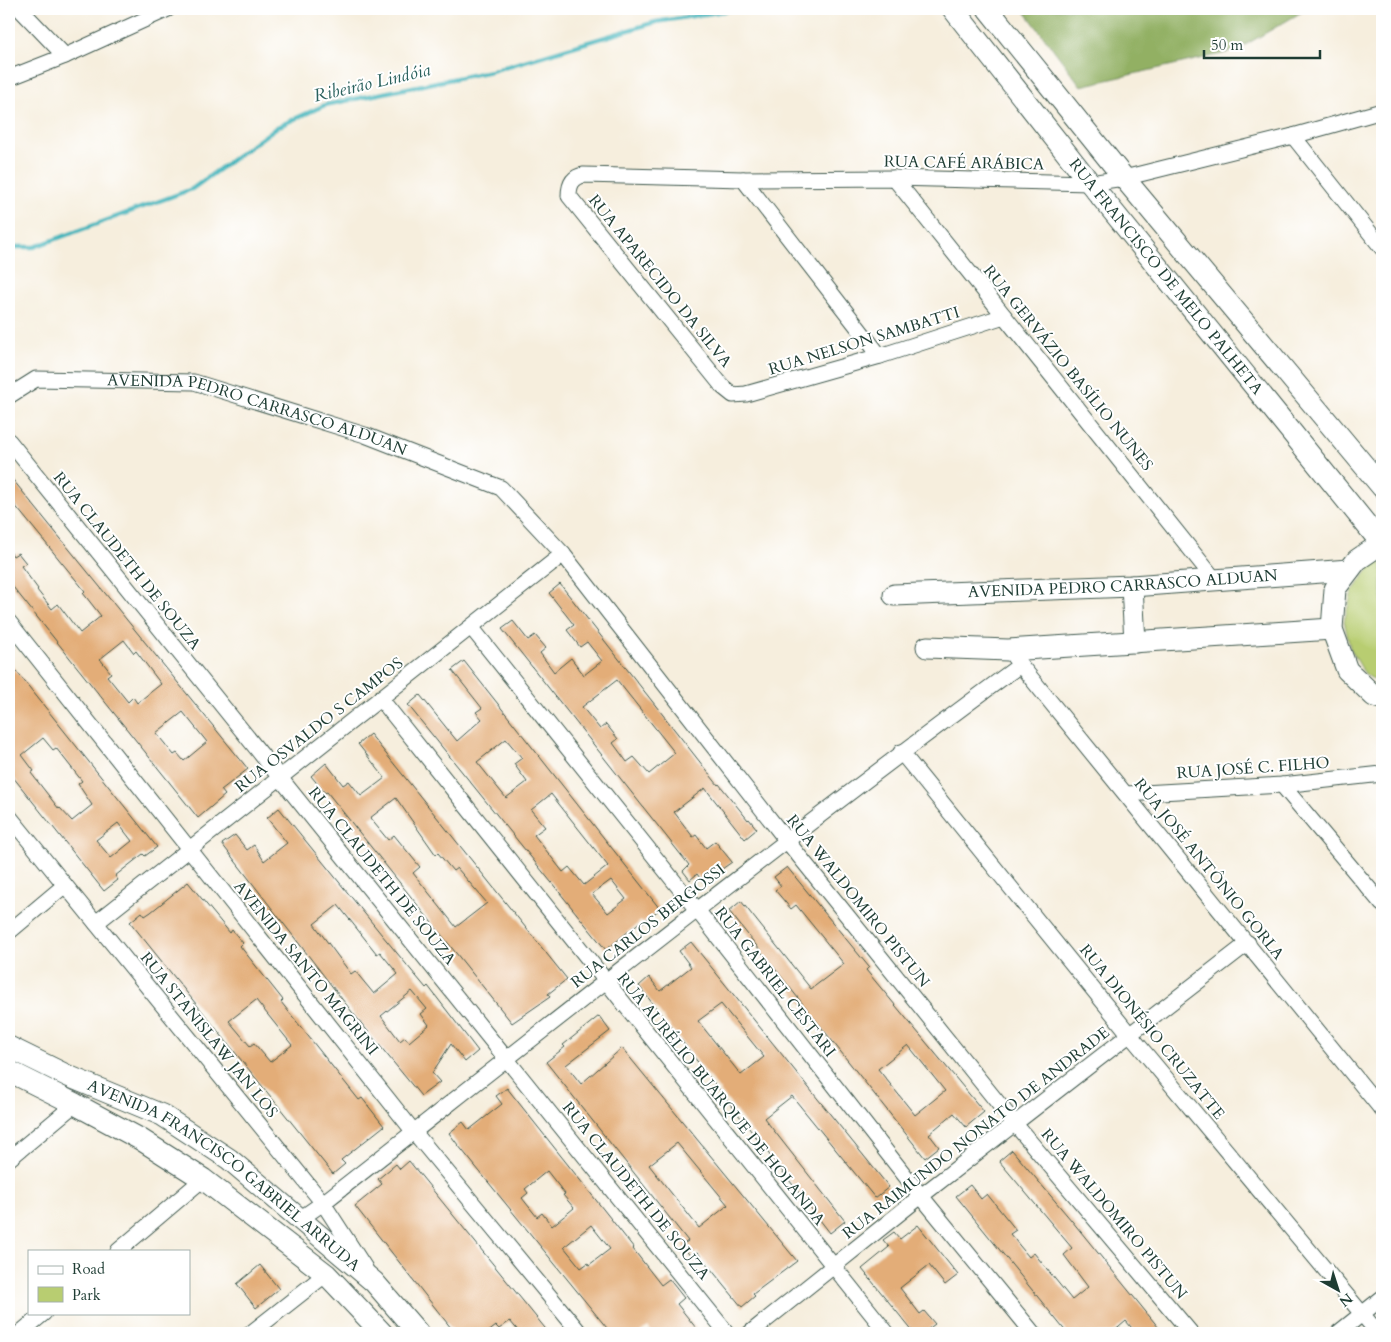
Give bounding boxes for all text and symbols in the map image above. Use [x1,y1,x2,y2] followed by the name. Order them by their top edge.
[1204,28,1320,60] scale bar
[1211,35,1243,55] text: 50 m
[311,57,433,109] water label: Ribeirão Lindóia
[884,151,1045,175] street label: RUA CAFÉ ARÁBICA
[1064,154,1268,400] street label: RUA FRANCISCO DE MELO PALHETA
[583,190,737,373] street label: RUA APARECIDO DA SILVA
[978,260,1158,476] street label: RUA GERVÁZIO BASÍLIO NUNES
[766,301,962,381] street label: RUA NELSON SAMBATTI
[107,369,410,461] street label: AVENIDA PEDRO CARRASCO ALDUAN
[48,467,206,655] street label: RUA CLAUDETH DE SOUZA
[967,564,1279,603] street label: AVENIDA PEDRO CARRASCO ALDUAN
[230,652,408,798] street label: RUA OSVALDO S CAMPOS
[1176,752,1330,784] street label: RUA JOSÉ C. FILHO
[1129,774,1290,965] street label: RUA JOSÉ ANTÔNIO GORLA
[303,782,461,970] street label: RUA CLAUDETH DE SOUZA
[781,810,935,992] street label: RUA WALDOMIRO PISTUN
[566,859,730,993] street label: RUA CARLOS BERGOSSI
[229,876,383,1060] street label: AVENIDA SANTO MAGRINI
[709,902,841,1062] street label: RUA GABRIEL CESTARI
[1074,940,1230,1124] street label: RUA DIONÉSIO CRUZATTE
[135,947,283,1123] street label: RUA STANISLAW JAN LOS
[612,968,830,1231] street label: RUA AURÉLIO BUARQUE DE HOLANDA
[838,1022,1114,1244] street label: RUA RAIMUNDO NONATO DE ANDRADE
[84,1074,365,1277] street label: AVENIDA FRANCISCO GABRIEL ARRUDA
[557,1097,715,1285] street label: RUA CLAUDETH DE SOUZA
[1036,1124,1192,1304] street label: RUA WALDOMIRO PISTUN
[28,1250,190,1314] legend
[72,1259,105,1279] text: Road
[1314,1264,1364,1314] north arrow
[72,1285,101,1305] text: Park
[1335,1289,1357,1311] text: N

